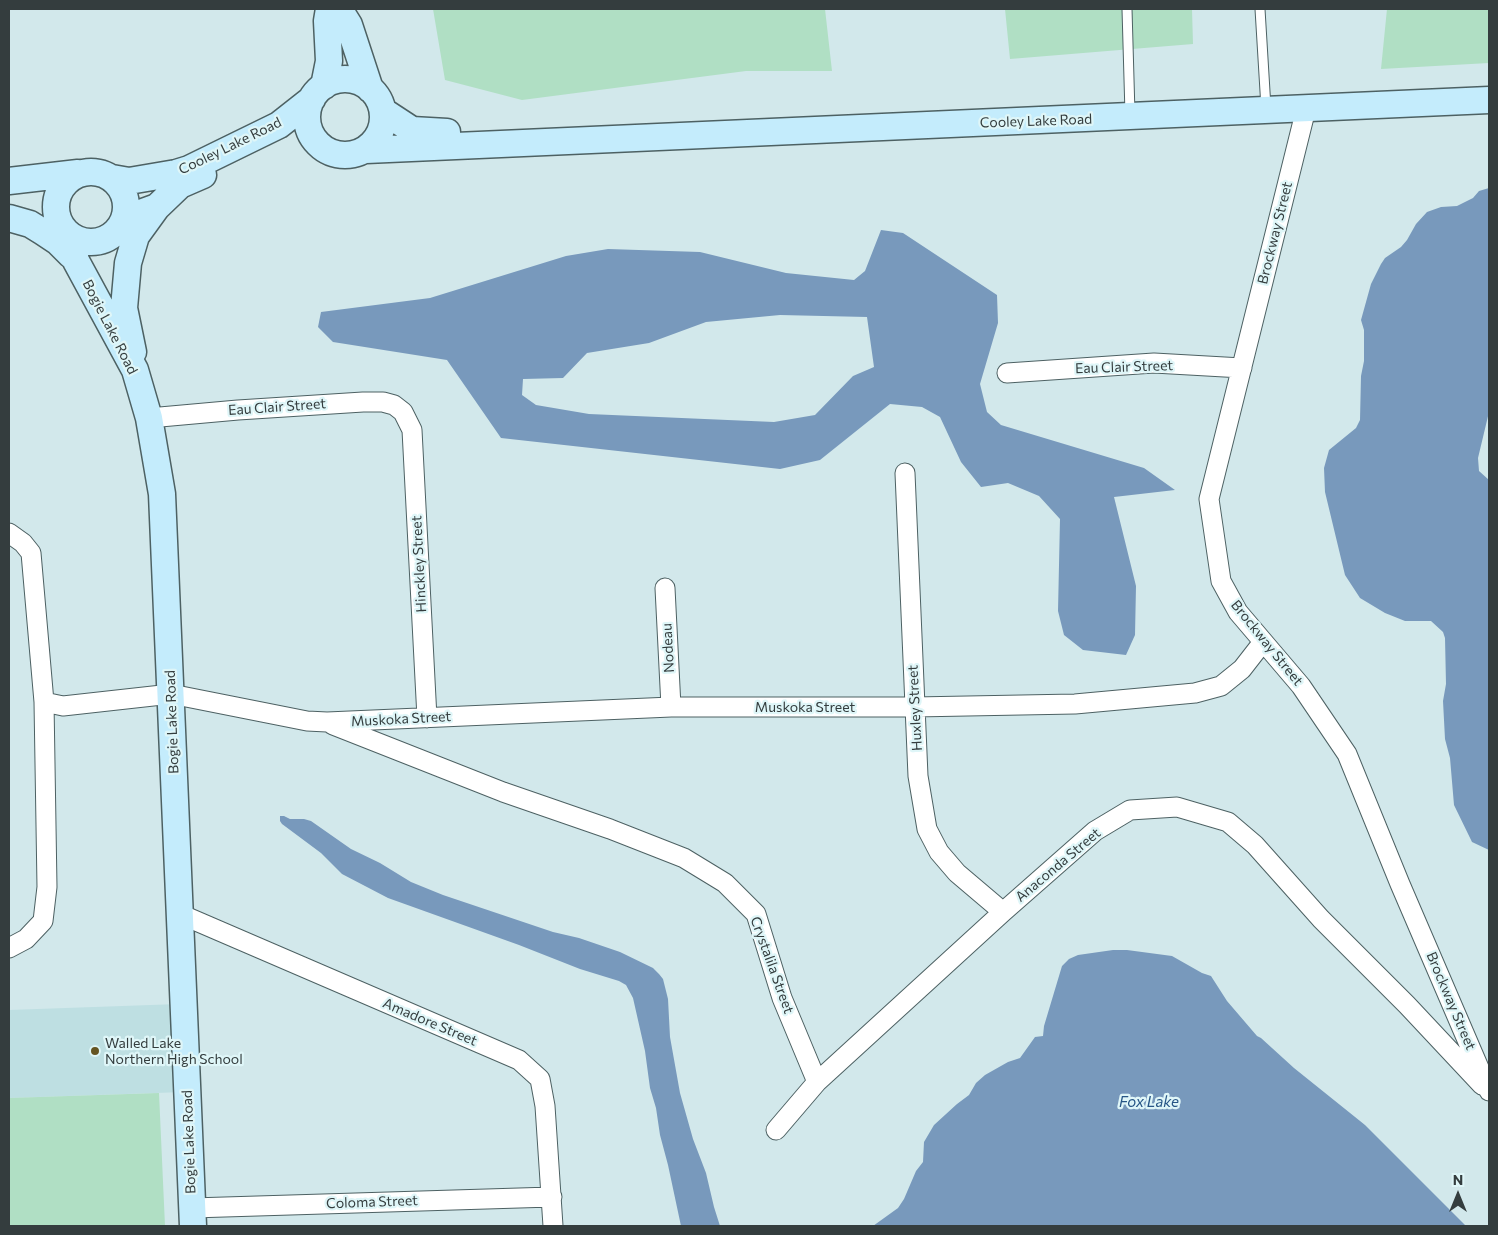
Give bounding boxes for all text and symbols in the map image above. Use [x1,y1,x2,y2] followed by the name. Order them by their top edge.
[980,111,1092,131] street label: Cooley Lake Road
[176,114,284,178] street label: Cooley Lake Road
[1254,180,1296,286] street label: Brockway Street
[79,277,141,377] street label: Bogie Lake Road
[1075,357,1173,377] street label: Eau Clair Street
[228,395,326,419] street label: Eau Clair Street
[408,515,430,613] street label: Hinckley Street
[1227,597,1307,689] street label: Brockway Street
[658,623,678,673] street label: Nodeau
[904,665,926,751] street label: Huxley Street
[162,670,182,774] street label: Bogie Lake Road
[755,699,855,715] street label: Muskoka Street
[350,708,452,730] street label: Muskoka Street
[1012,825,1104,905] street label: Anaconda Street
[747,914,797,1016] street label: Crystalila Street
[1423,949,1479,1053] street label: Brockway Street
[380,995,480,1049] street label: Amadore Street
[105,1035,243,1068] place label: Walled Lake Northern High School
[89,1045,101,1057] marker: Walled Lake Northern High School
[179,1090,199,1194] street label: Bogie Lake Road
[1119,1093,1179,1111] water label: Fox Lake
[1433,1170,1483,1220] north arrow
[1453,1171,1463,1188] text: N
[326,1192,418,1212] street label: Coloma Street

